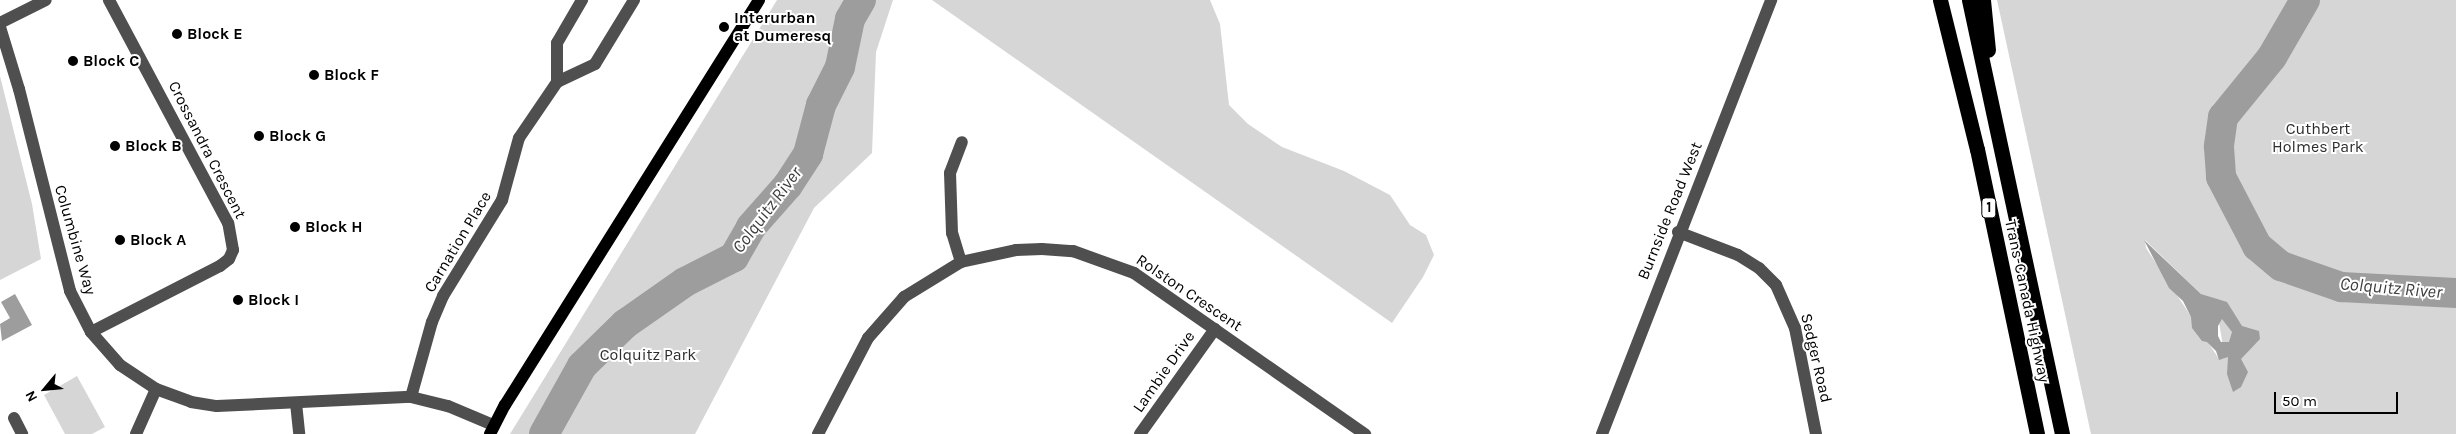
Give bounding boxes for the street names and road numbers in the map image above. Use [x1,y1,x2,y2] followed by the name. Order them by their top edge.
[164,78,250,222] street label: Crossandra Crescent
[1634,139,1706,283] street label: Burnside Road West
[50,183,100,297] street label: Columbine Way
[420,188,496,296] street label: Carnation Place
[1980,196,1998,220] road number: 1
[2000,218,2054,384] street label: Trans-Canada Highway
[1132,250,1246,336] street label: Rolston Crescent
[1796,311,1836,405] street label: Sedger Road
[1129,328,1199,416] street label: Lambie Drive

